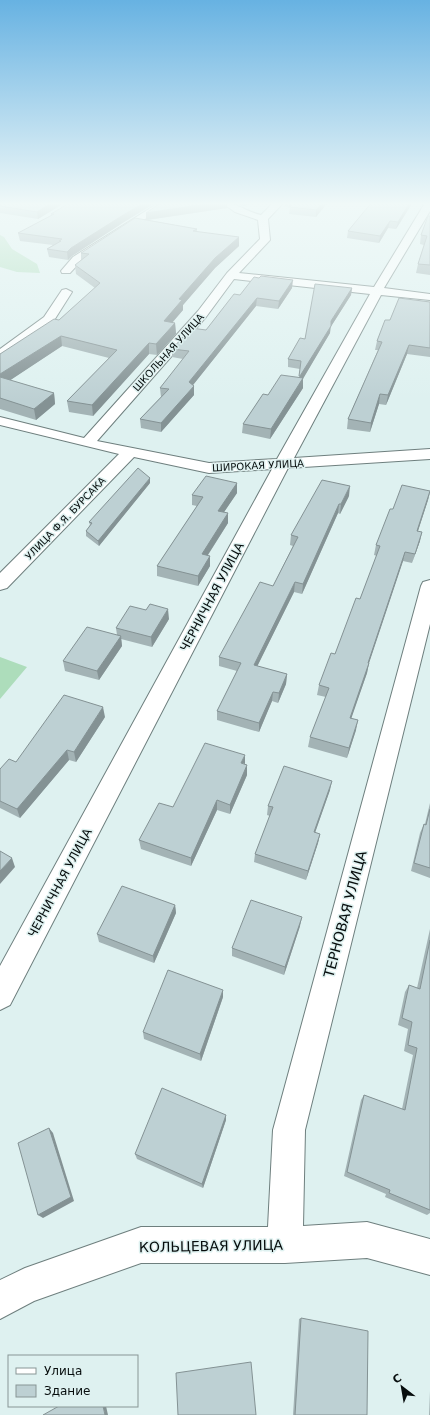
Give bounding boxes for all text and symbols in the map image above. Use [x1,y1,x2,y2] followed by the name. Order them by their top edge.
[131,311,206,393] street label: ШКОЛЬНАЯ УЛИЦА
[212,458,304,473] street label: ШИРОКАЯ УЛИЦА
[23,475,108,562] street label: УЛИЦА Ф.Я. БУРСАКА
[177,539,247,654] street label: ЧЕРНИЧНАЯ УЛИЦА
[25,825,95,940] street label: ЧЕРНИЧНАЯ УЛИЦА
[320,848,370,980] street label: ТЕРНОВАЯ УЛИЦА
[139,1237,284,1255] street label: КОЛЬЦЕВАЯ УЛИЦА
[8,1355,138,1407] legend
[44,1364,82,1378] text: Улица
[382,1367,422,1407] north arrow
[390,1371,404,1387] text: С
[44,1384,90,1398] text: Здание

